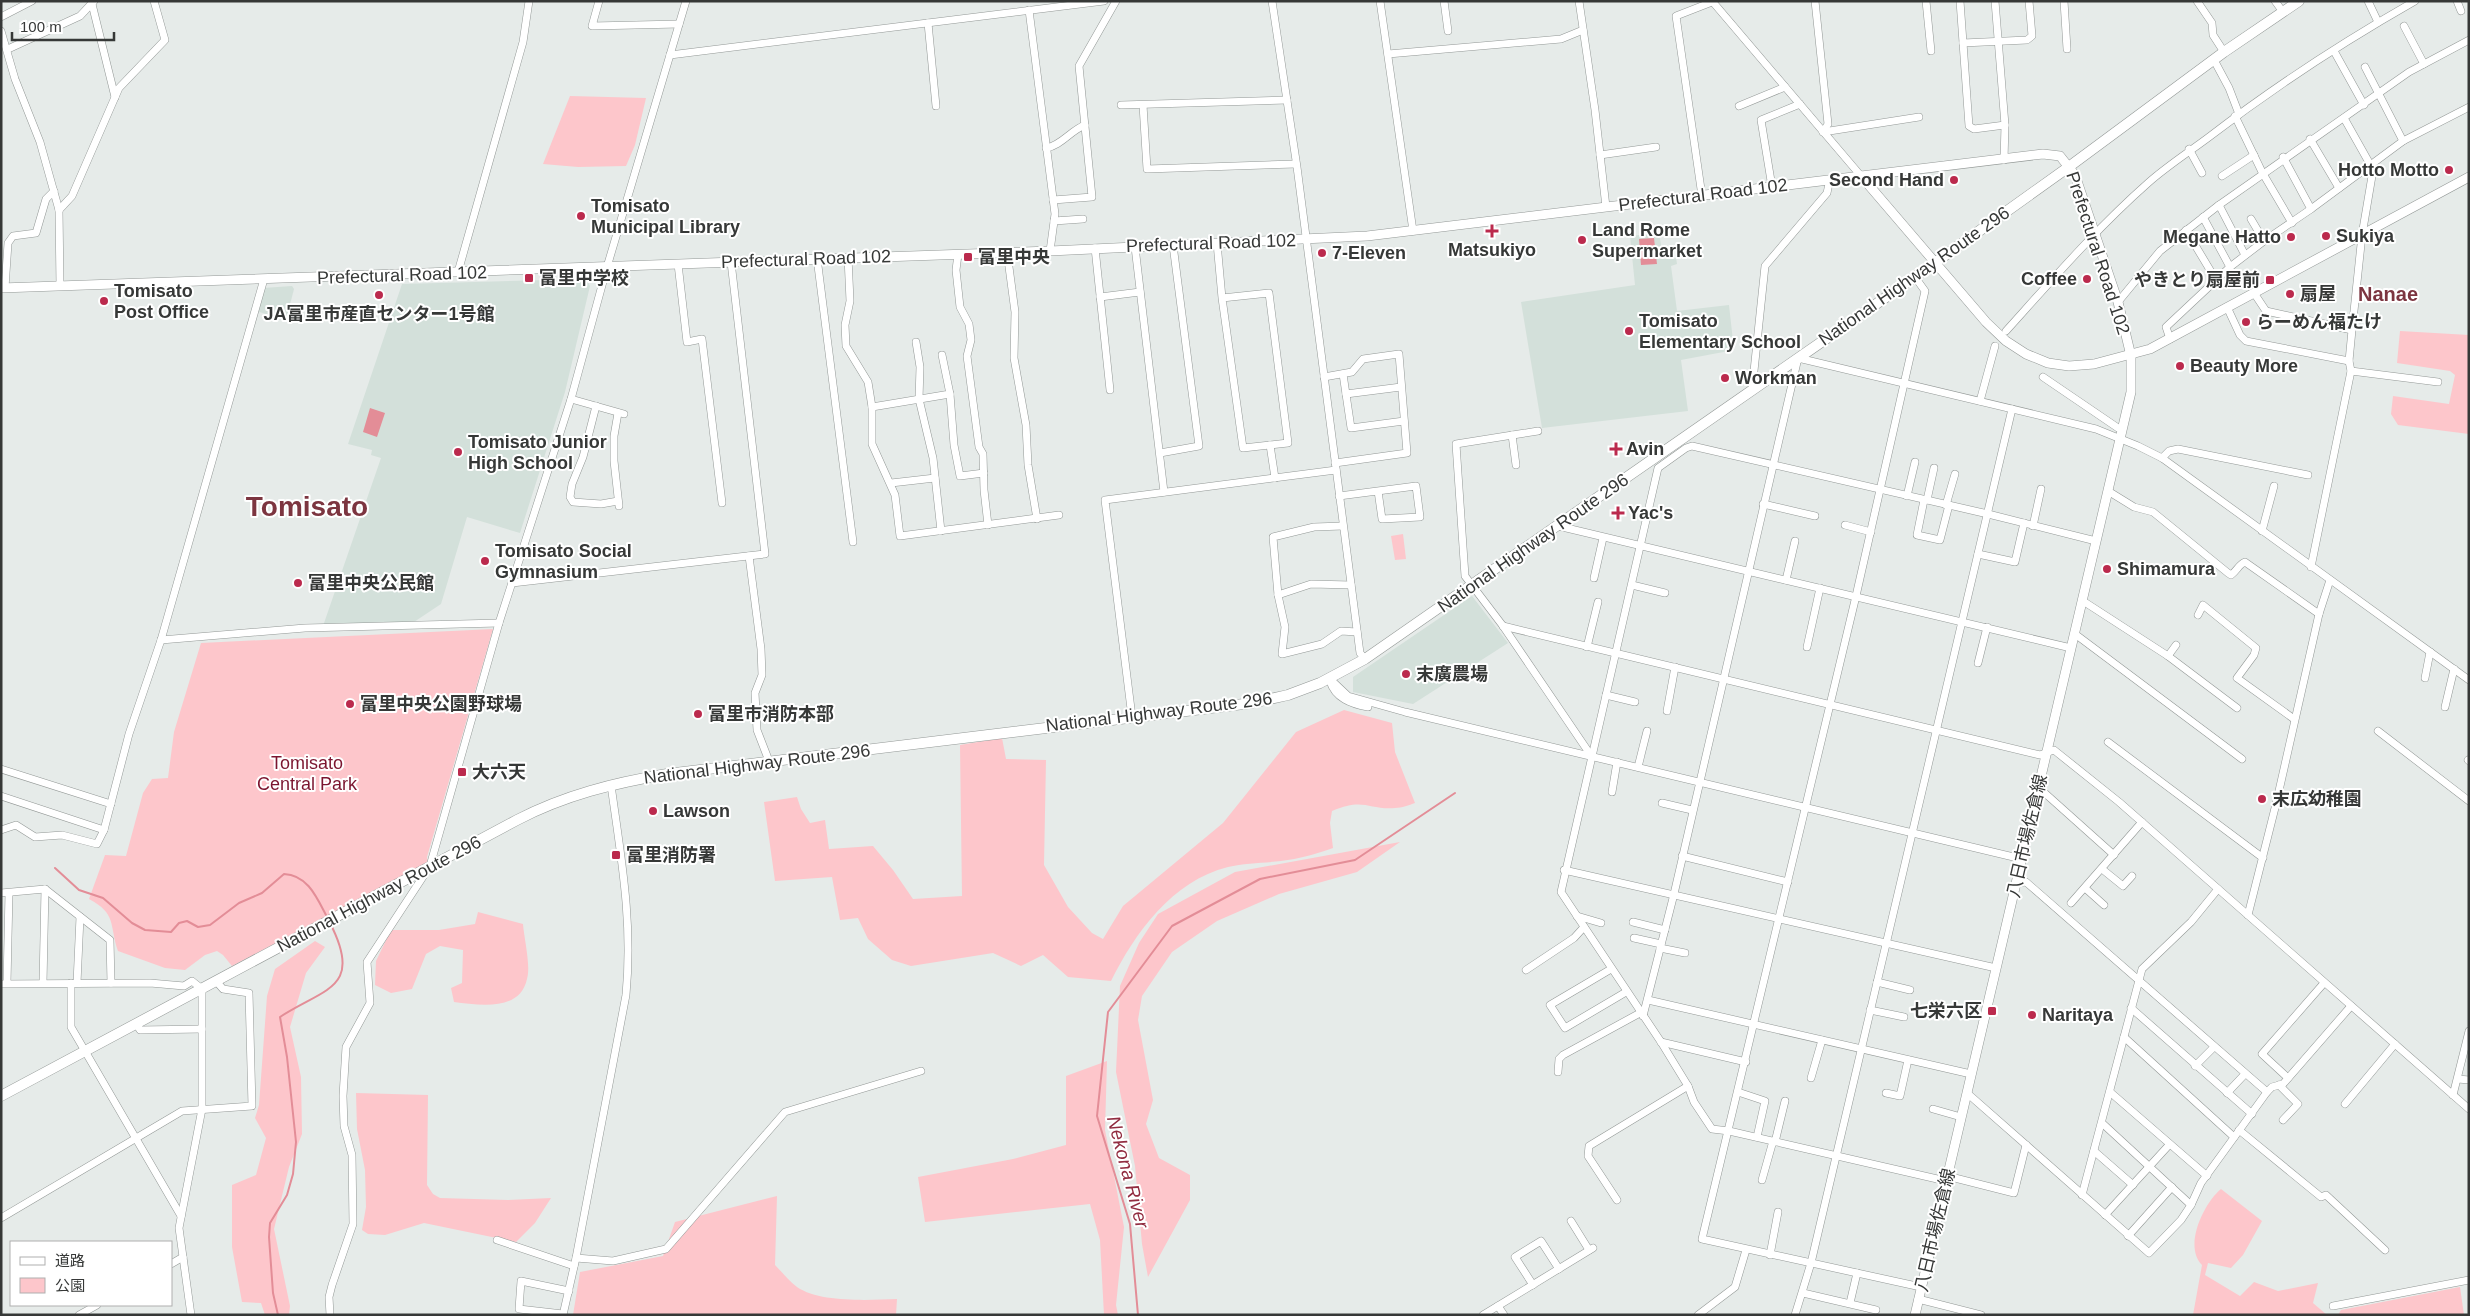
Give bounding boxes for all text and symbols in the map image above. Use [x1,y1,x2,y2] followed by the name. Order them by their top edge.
[12,10,115,42] scale bar
[20,18,62,35] text: 100 m
[2338,160,2439,180] place label: Hotto Motto
[2443,164,2455,176] marker: Hotto Motto
[2062,169,2134,337] street label: Prefectural Road 102
[1829,170,1944,190] place label: Second Hand
[1948,174,1960,186] marker: Second Hand
[1617,175,1789,215] street label: Prefectural Road 102
[591,196,740,237] place label: Tomisato Municipal Library
[1815,202,2013,350] street label: National Highway Route 296
[575,210,587,222] marker: Tomisato Municipal Library
[1592,220,1702,261] place label: Land Rome Supermarket
[1486,225,1498,237] marker: Matsukiyo
[2336,226,2395,246] place label: Sukiya
[2163,227,2281,247] place label: Megane Hatto
[1126,230,1296,256] street label: Prefectural Road 102
[2320,230,2332,242] marker: Sukiya
[2285,231,2297,243] marker: Megane Hatto
[1576,234,1588,246] marker: Land Rome Supermarket
[1448,240,1536,260] place label: Matsukiyo
[1332,243,1406,263] place label: 7-Eleven
[721,246,891,272] street label: Prefectural Road 102
[978,247,1050,267] place label: 富里中央
[1316,247,1328,259] marker: 7-Eleven
[962,251,974,263] marker: 富里中央
[317,262,487,288] street label: Prefectural Road 102
[539,268,629,288] place label: 富里中学校
[2021,269,2077,289] place label: Coffee
[2134,270,2260,290] place label: やきとり扇屋前
[523,272,535,284] marker: 富里中学校
[2081,273,2093,285] marker: Coffee
[2264,274,2276,286] marker: やきとり扇屋前
[114,281,209,322] place label: Tomisato Post Office
[2358,283,2418,305] district label: Nanae
[2300,284,2336,304] place label: 扇屋
[2284,288,2296,300] marker: 扇屋
[373,289,385,301] marker: JA富里市産直センター1号館
[98,295,110,307] marker: Tomisato Post Office
[263,304,495,324] place label: JA富里市産直センター1号館
[1639,311,1801,352] place label: Tomisato Elementary School
[2256,312,2382,332] place label: らーめん福たけ
[2240,316,2252,328] marker: らーめん福たけ
[1623,325,1635,337] marker: Tomisato Elementary School
[2190,356,2298,376] place label: Beauty More
[2174,360,2186,372] marker: Beauty More
[1735,368,1817,388] place label: Workman
[1719,372,1731,384] marker: Workman
[468,432,607,473] place label: Tomisato Junior High School
[1626,439,1664,459] place label: Avin
[1610,443,1622,455] marker: Avin
[452,446,464,458] marker: Tomisato Junior High School
[1434,469,1632,617] street label: National Highway Route 296
[246,491,368,522] district label: Tomisato
[1628,503,1673,523] place label: Yac's
[1612,507,1624,519] marker: Yac's
[495,541,632,582] place label: Tomisato Social Gymnasium
[479,555,491,567] marker: Tomisato Social Gymnasium
[2117,559,2216,579] place label: Shimamura
[2101,563,2113,575] marker: Shimamura
[308,573,434,593] place label: 富里中央公民館
[292,577,304,589] marker: 富里中央公民館
[1416,664,1488,684] place label: 末廣農場
[1400,668,1412,680] marker: 末廣農場
[1045,688,1273,736] street label: National Highway Route 296
[360,694,522,714] place label: 富里中央公園野球場
[344,698,356,710] marker: 富里中央公園野球場
[708,704,834,724] place label: 富里市消防本部
[692,708,704,720] marker: 富里市消防本部
[643,740,871,788] street label: National Highway Route 296
[257,753,358,794] park label: Tomisato Central Park
[472,762,526,782] place label: 大六天
[456,766,468,778] marker: 大六天
[2003,772,2051,900] street label: 八日市場佐倉線
[2272,789,2362,809] place label: 末広幼稚園
[2256,793,2268,805] marker: 末広幼稚園
[663,801,730,821] place label: Lawson
[647,805,659,817] marker: Lawson
[274,832,484,956] street label: National Highway Route 296
[626,845,716,865] place label: 富里消防署
[610,849,622,861] marker: 富里消防署
[1910,1001,1982,1021] place label: 七栄六区
[1986,1005,1998,1017] marker: 七栄六区
[2042,1005,2114,1025] place label: Naritaya
[2026,1009,2038,1021] marker: Naritaya
[1103,1114,1153,1231] water label: Nekona River
[1911,1166,1959,1294] street label: 八日市場佐倉線
[10,1241,172,1306] legend
[55,1252,85,1269] text: 道路
[55,1277,85,1294] text: 公園

